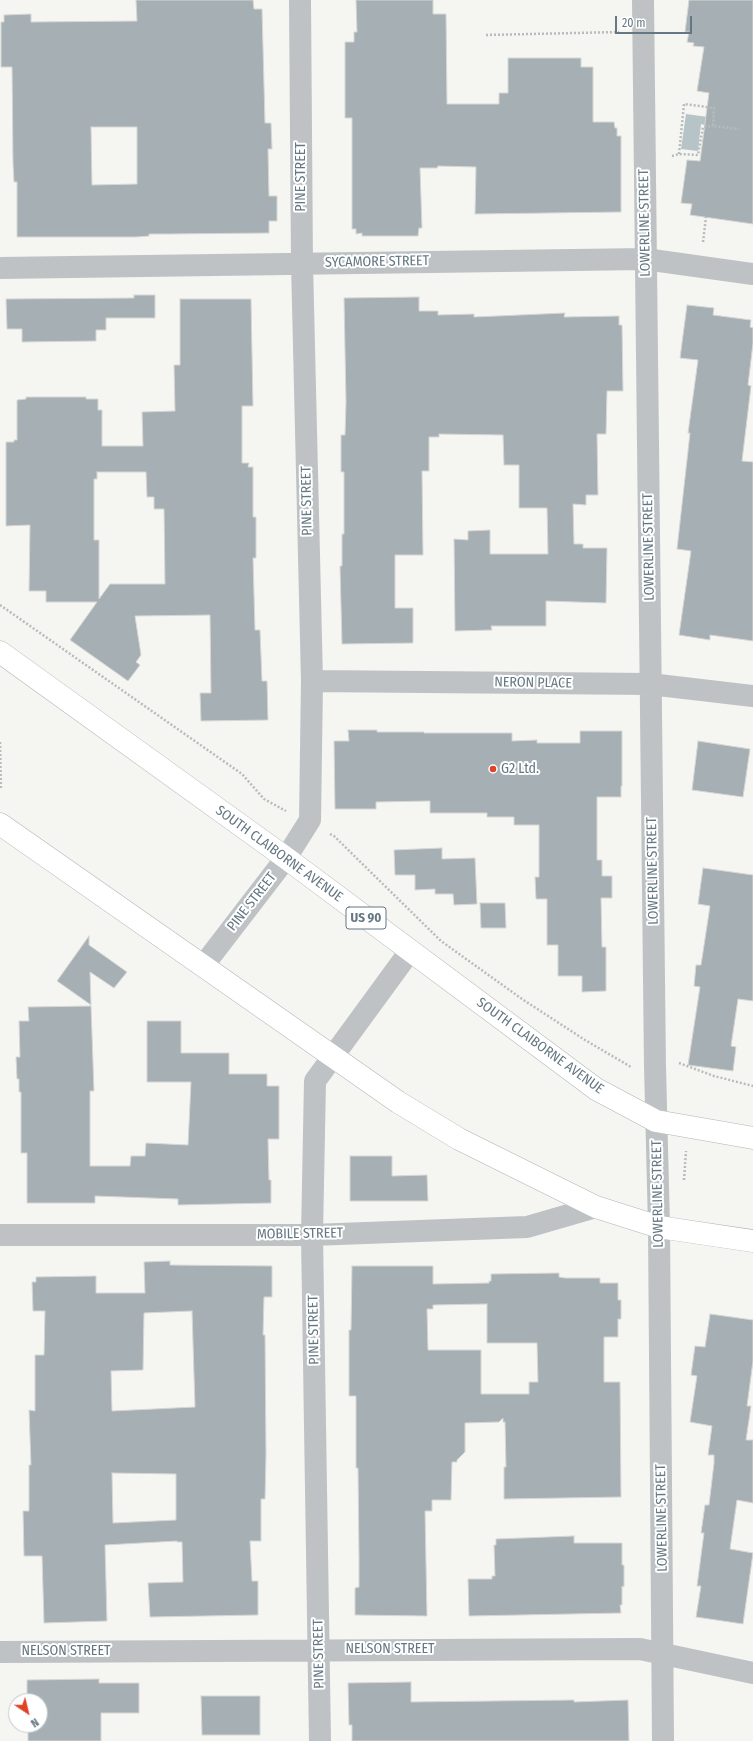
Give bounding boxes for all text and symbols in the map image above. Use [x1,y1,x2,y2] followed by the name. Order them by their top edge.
[617,8,694,34] scale bar
[622,16,646,30] text: 20 m
[293,142,309,212] street label: PINE STREET
[636,169,654,277] street label: LOWERLINE STREET
[325,253,429,271] street label: SYCAMORE STREET
[298,466,316,536] street label: PINE STREET
[640,493,658,601] street label: LOWERLINE STREET
[494,674,572,692] street label: NERON PLACE
[501,761,539,777] place label: G2 Ltd.
[488,764,498,774] marker: G2 Ltd.
[212,802,346,906] street label: SOUTH CLAIBORNE AVENUE
[644,817,662,925] street label: LOWERLINE STREET
[224,869,280,935] street label: PINE STREET
[346,907,386,929] road number: US 90
[473,994,607,1098] street label: SOUTH CLAIBORNE AVENUE
[649,1140,667,1248] street label: LOWERLINE STREET
[257,1225,343,1243] street label: MOBILE STREET
[305,1295,323,1365] street label: PINE STREET
[653,1464,671,1572] street label: LOWERLINE STREET
[310,1619,328,1689] street label: PINE STREET
[346,1641,434,1657] street label: NELSON STREET
[22,1643,110,1659] street label: NELSON STREET
[8,1693,48,1733] north arrow
[28,1715,41,1730] text: N

